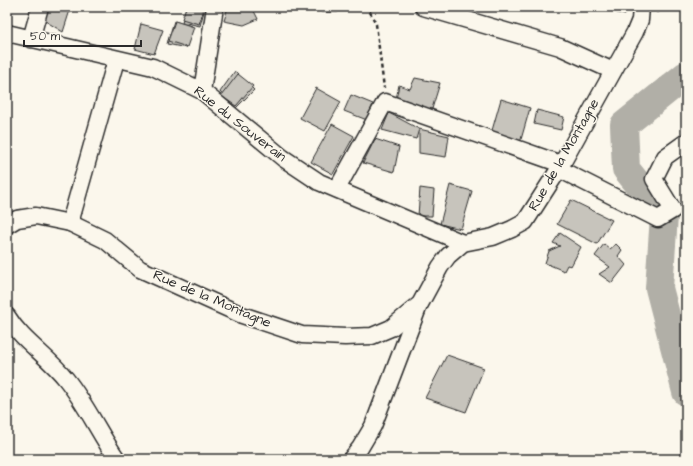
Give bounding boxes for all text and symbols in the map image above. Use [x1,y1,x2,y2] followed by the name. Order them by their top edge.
[24,22,141,48] scale bar
[30,28,61,45] text: 50 m
[189,81,291,167] street label: Rue du Souverain
[524,95,605,215] street label: Rue de la Montagne
[150,265,275,333] street label: Rue de la Montagne

